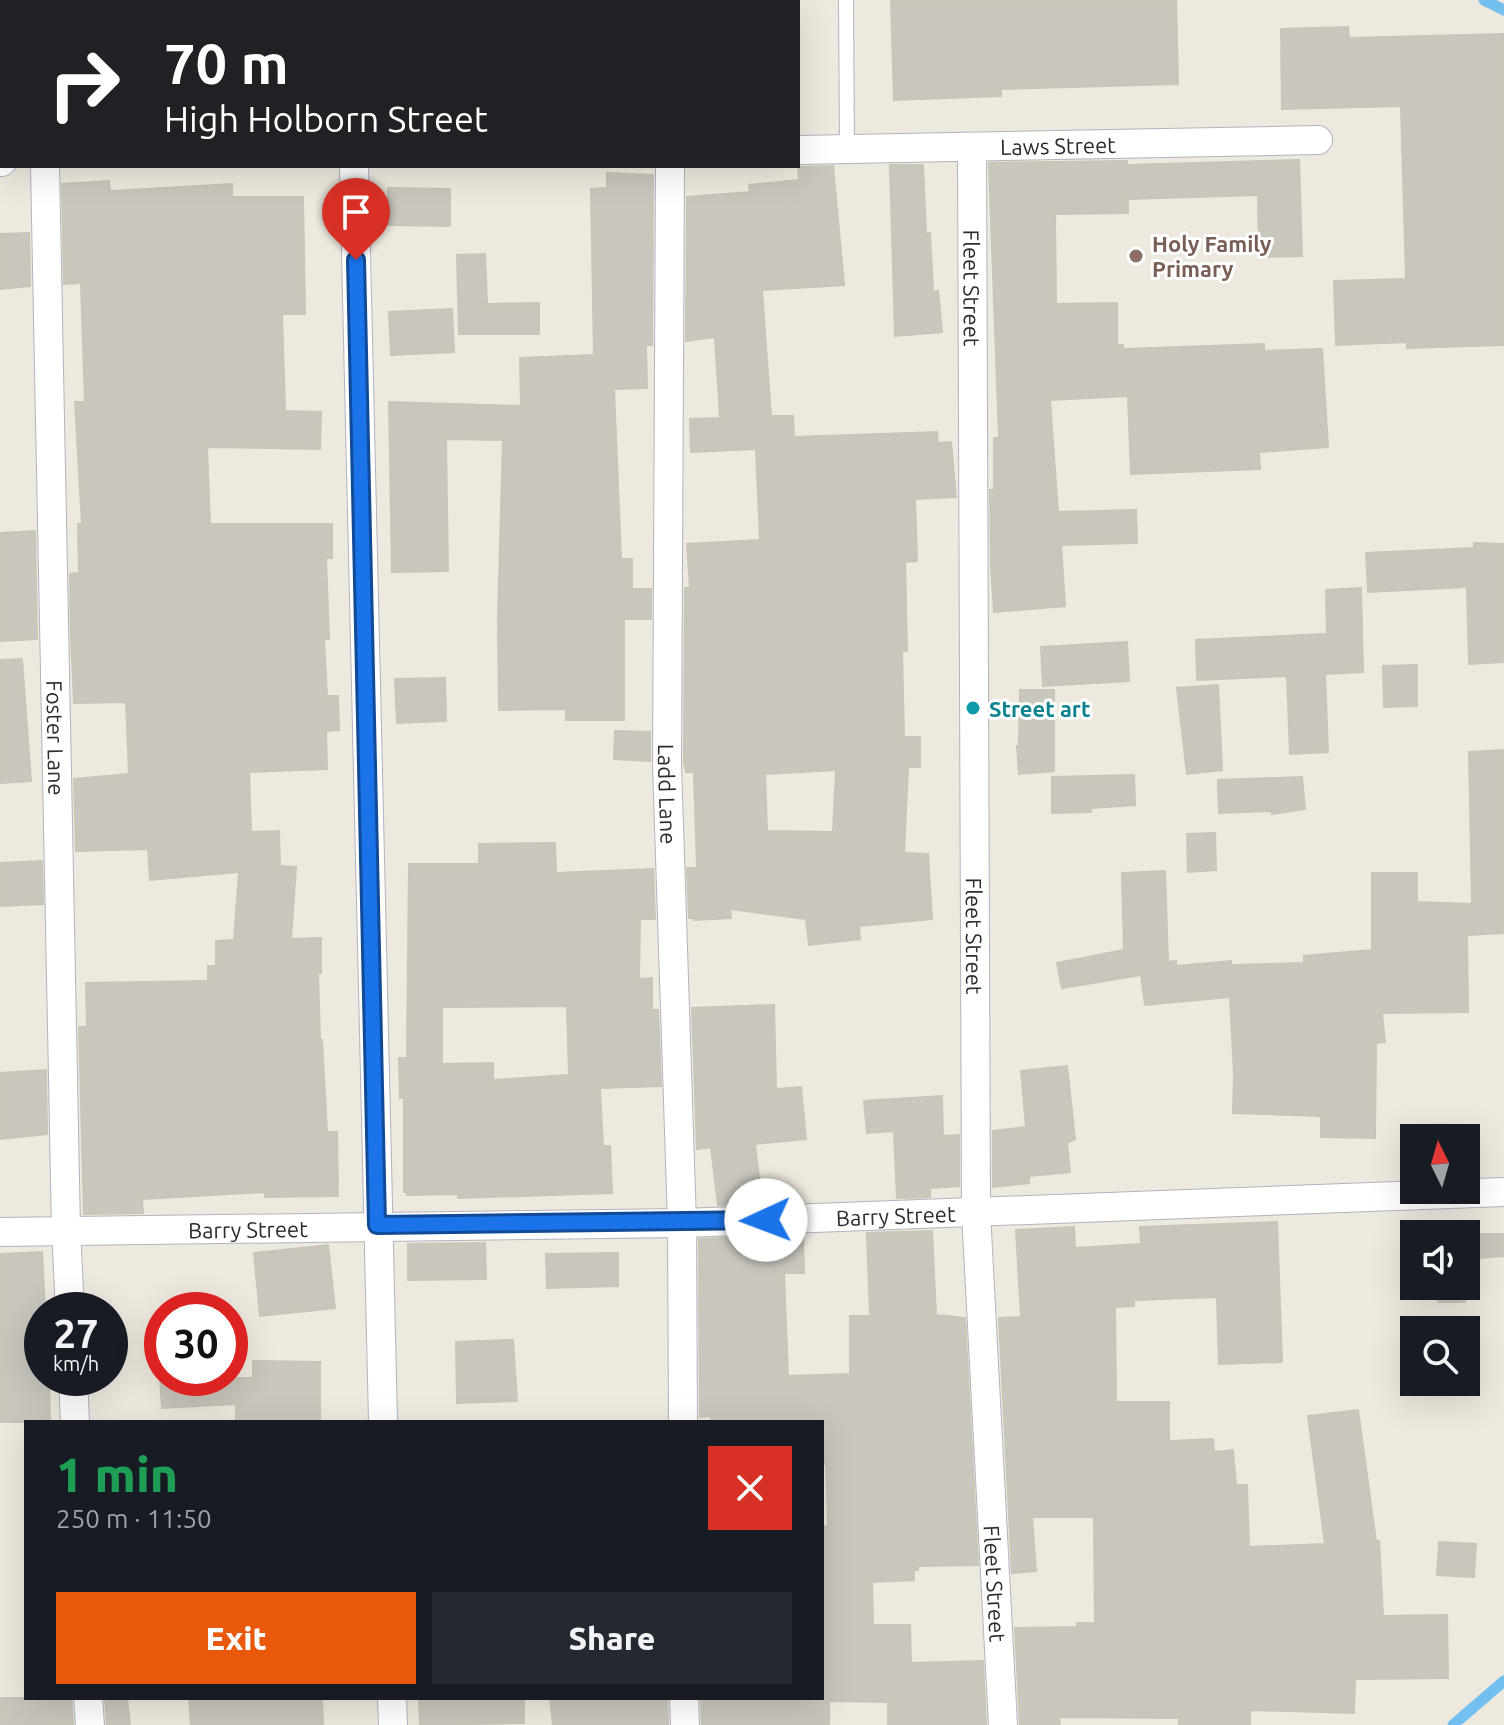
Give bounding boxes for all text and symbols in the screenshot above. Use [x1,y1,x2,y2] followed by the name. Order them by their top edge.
[32,32,136,136] icon: right
[164,32,289,95] text: 70 m
[164,98,488,139] text: High Holborn Street
[1000,131,1116,159] street label: Laws Street
[322,178,390,260] pin
[334,190,378,234] icon: arrive
[960,230,985,347] street label: Fleet Street
[1152,231,1272,281] place label: Holy Family Primary
[1127,247,1145,265] marker: Holy Family Primary
[43,680,70,796] street label: Foster Lane
[989,696,1090,721] place label: Street art
[964,699,982,717] marker: Street art
[654,744,682,845] street label: Ladd Lane
[962,878,988,995] street label: Fleet Street
[1400,1124,1480,1204] north arrow
[1400,1124,1480,1396] map controls
[724,1178,808,1262] position arrow
[836,1200,956,1230] street label: Barry Street
[188,1215,308,1242] street label: Barry Street
[1400,1220,1480,1300] button: sound
[144,1292,248,1396] speed limit sign: 30
[53,1311,99,1356] text: 27
[1400,1316,1480,1396] button: search
[53,1352,99,1375] text: km/h
[708,1446,792,1530] button: close
[56,1447,178,1501] text: 1 min
[56,1504,212,1533] text: 250 m · 11:50
[980,1524,1011,1643] street label: Fleet Street
[56,1592,416,1684] button: Exit
[432,1592,792,1684] button: Share

